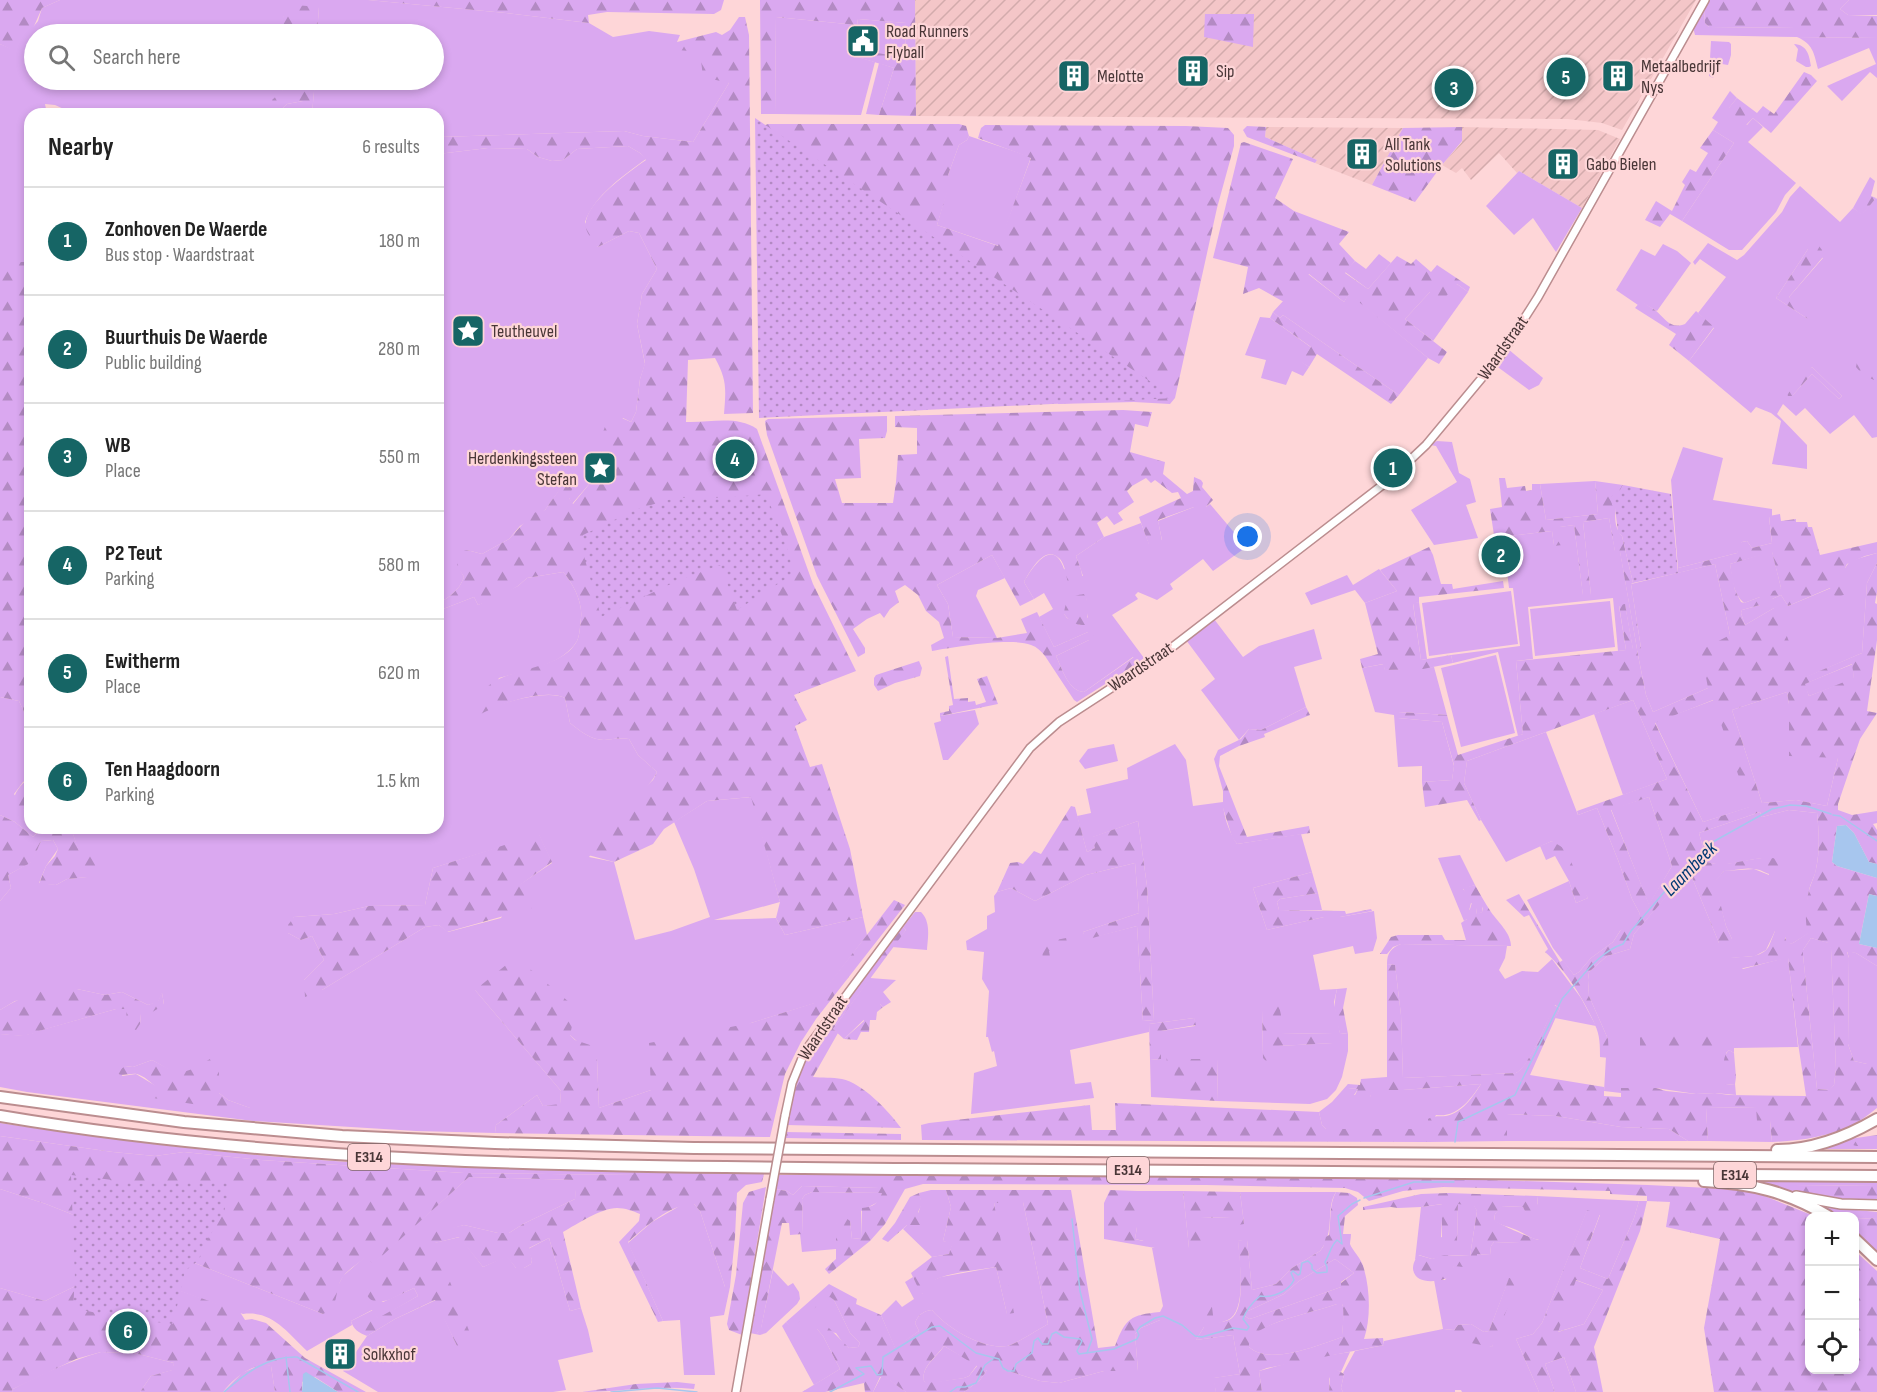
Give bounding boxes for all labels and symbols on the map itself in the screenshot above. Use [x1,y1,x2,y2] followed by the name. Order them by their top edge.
[886,21,969,63] place label: Road Runners Flyball
[845,23,881,59] public building icon: Road Runners Flyball
[1175,53,1211,89] building icon: Sip
[1546,54,1586,100] pin: 5
[1641,56,1721,98] place label: Metaalbedrijf Nys
[1056,58,1092,94] building icon: Melotte
[1600,58,1636,94] building icon: Metaalbedrijf Nys
[1216,61,1235,82] place label: Sip
[1097,66,1144,87] place label: Melotte
[1434,66,1474,110] pin: 3
[1384,134,1442,176] place label: All Tank Solutions
[1344,136,1380,172] building icon: All Tank Solutions
[1545,146,1581,182] building icon: Gabo Bielen
[1586,154,1657,175] place label: Gabo Bielen
[1473,311,1533,384] street label: Waardstraat
[450,313,486,349] place icon: Teutheuvel
[491,321,557,342] place label: Teutheuvel
[716,436,754,482] pin: 4
[1374,446,1412,490] pin: 1
[468,448,577,490] place label: Herdenkingssteen Stefan
[582,450,618,486] place icon: Herdenkingssteen Stefan
[1233,522,1262,551] your location
[1482,532,1520,578] pin: 2
[1105,637,1178,696] street label: Waardstraat
[1658,836,1723,901] water label: Laambeek
[794,991,853,1064] street label: Waardstraat
[348,1144,390,1170] road number: E314
[1107,1157,1149,1183] road number: E314
[1714,1162,1756,1188] road number: E314
[108,1308,148,1354] pin: 6
[322,1336,358,1372] building icon: Solkxhof
[363,1344,416,1365] place label: Solkxhof

